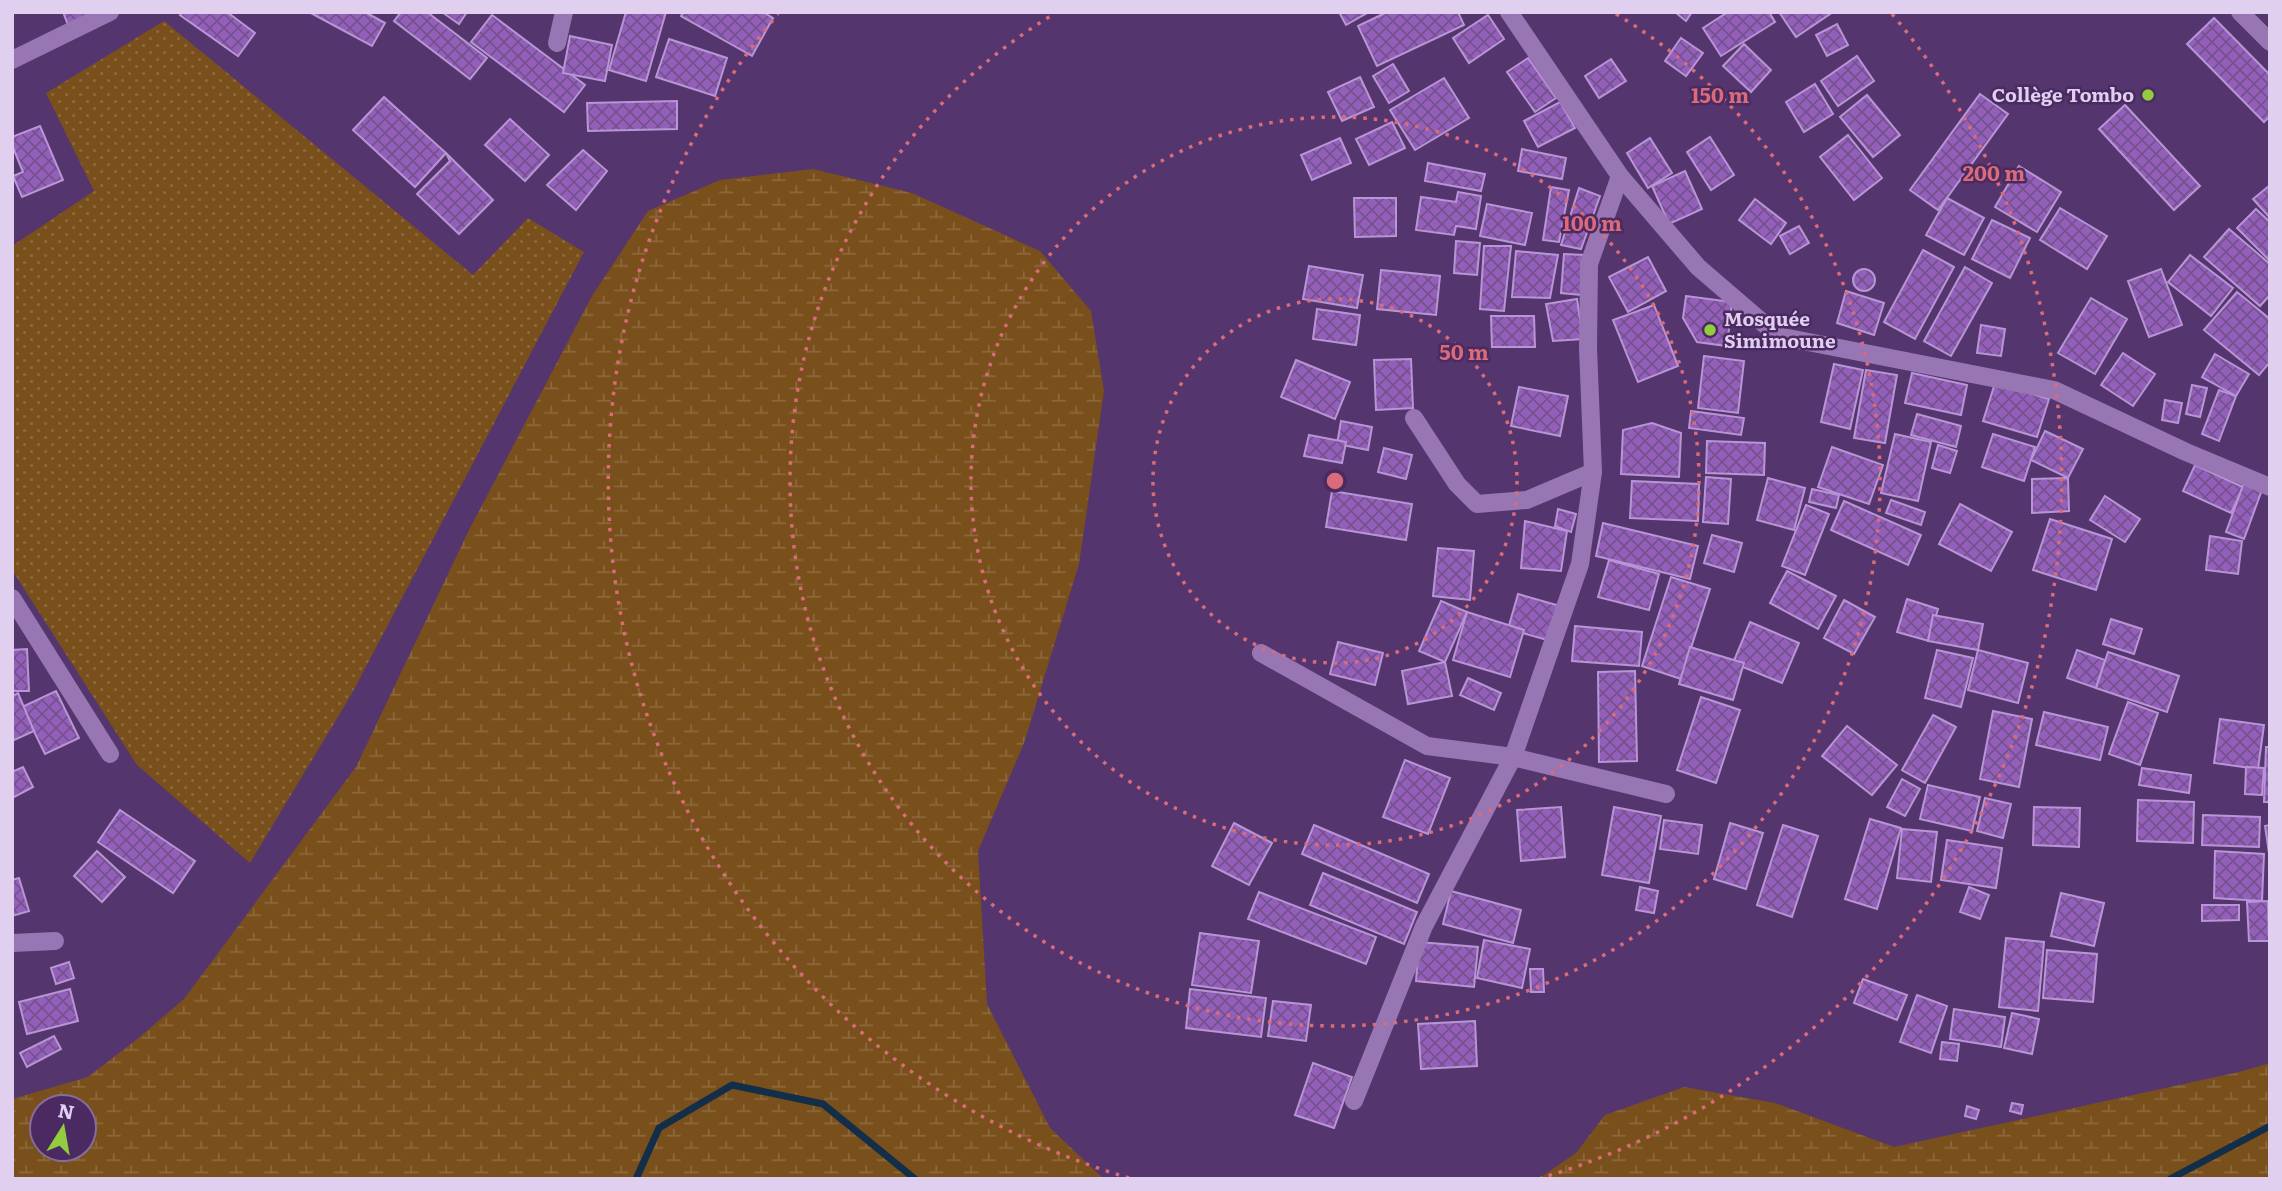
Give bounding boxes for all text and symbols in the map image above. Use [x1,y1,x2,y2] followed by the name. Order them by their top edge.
[1691,78,1749,109] text: 150 m
[1992,80,2134,108] place label: Collège Tombo
[2140,87,2156,103] marker: Collège Tombo
[1963,156,2025,187] text: 200 m
[1562,206,1622,237] text: 100 m
[1724,304,1836,354] place label: Mosquée Simimoune
[1702,322,1718,338] marker: Mosquée Simimoune
[1439,335,1489,366] text: 50 m
[1323,469,1347,493] centre of rings
[28,1093,98,1163] north arrow
[56,1095,77,1126] text: N

